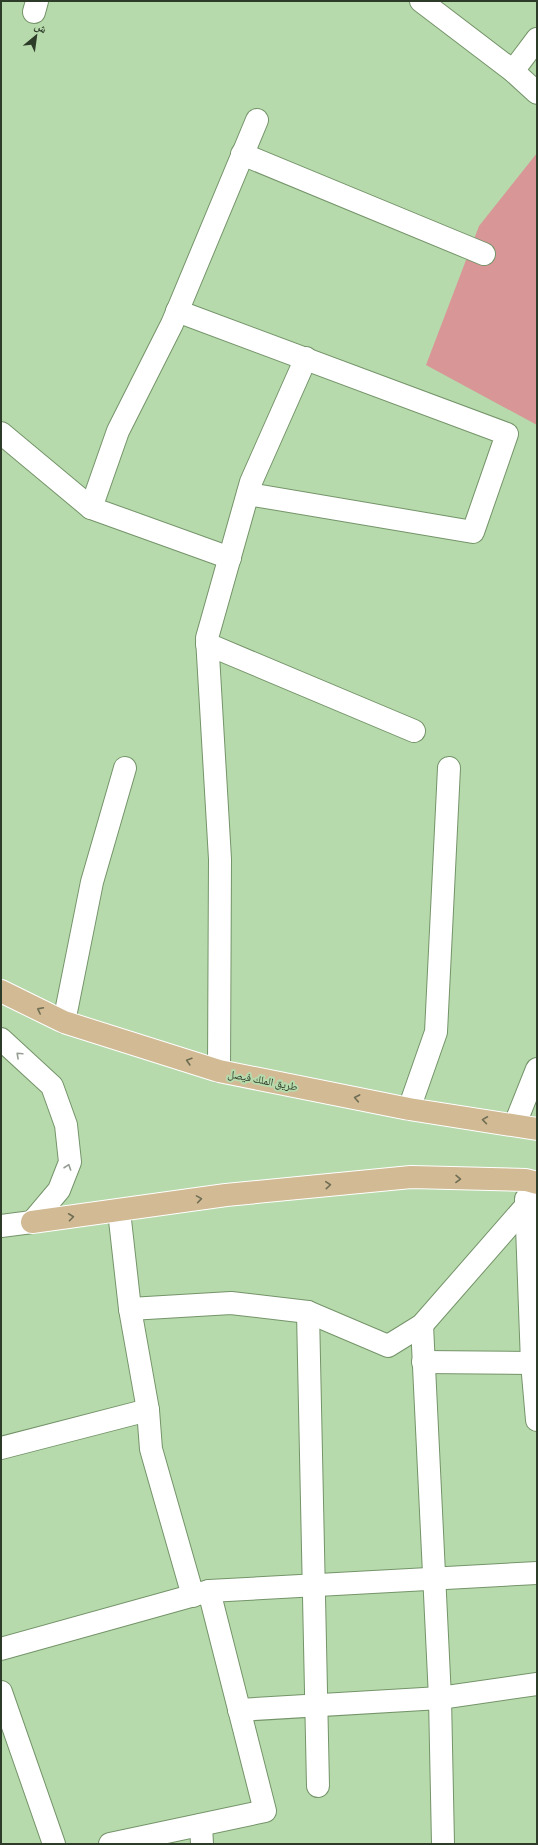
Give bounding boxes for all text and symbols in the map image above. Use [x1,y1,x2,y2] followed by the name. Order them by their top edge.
[16,16,56,56] north arrow
[32,17,51,37] text: ش
[36,1007,44,1015] one-way arrow
[16,1053,23,1060] one-way arrow
[185,1057,192,1066] one-way arrow
[227,1064,299,1094] street label: طريق الملك فيصل
[353,1094,360,1103] one-way arrow
[482,1116,488,1125] one-way arrow
[63,1164,72,1171] one-way arrow
[455,1175,461,1183] one-way arrow
[325,1181,332,1190] one-way arrow
[196,1195,202,1204] one-way arrow
[67,1213,74,1222] one-way arrow

